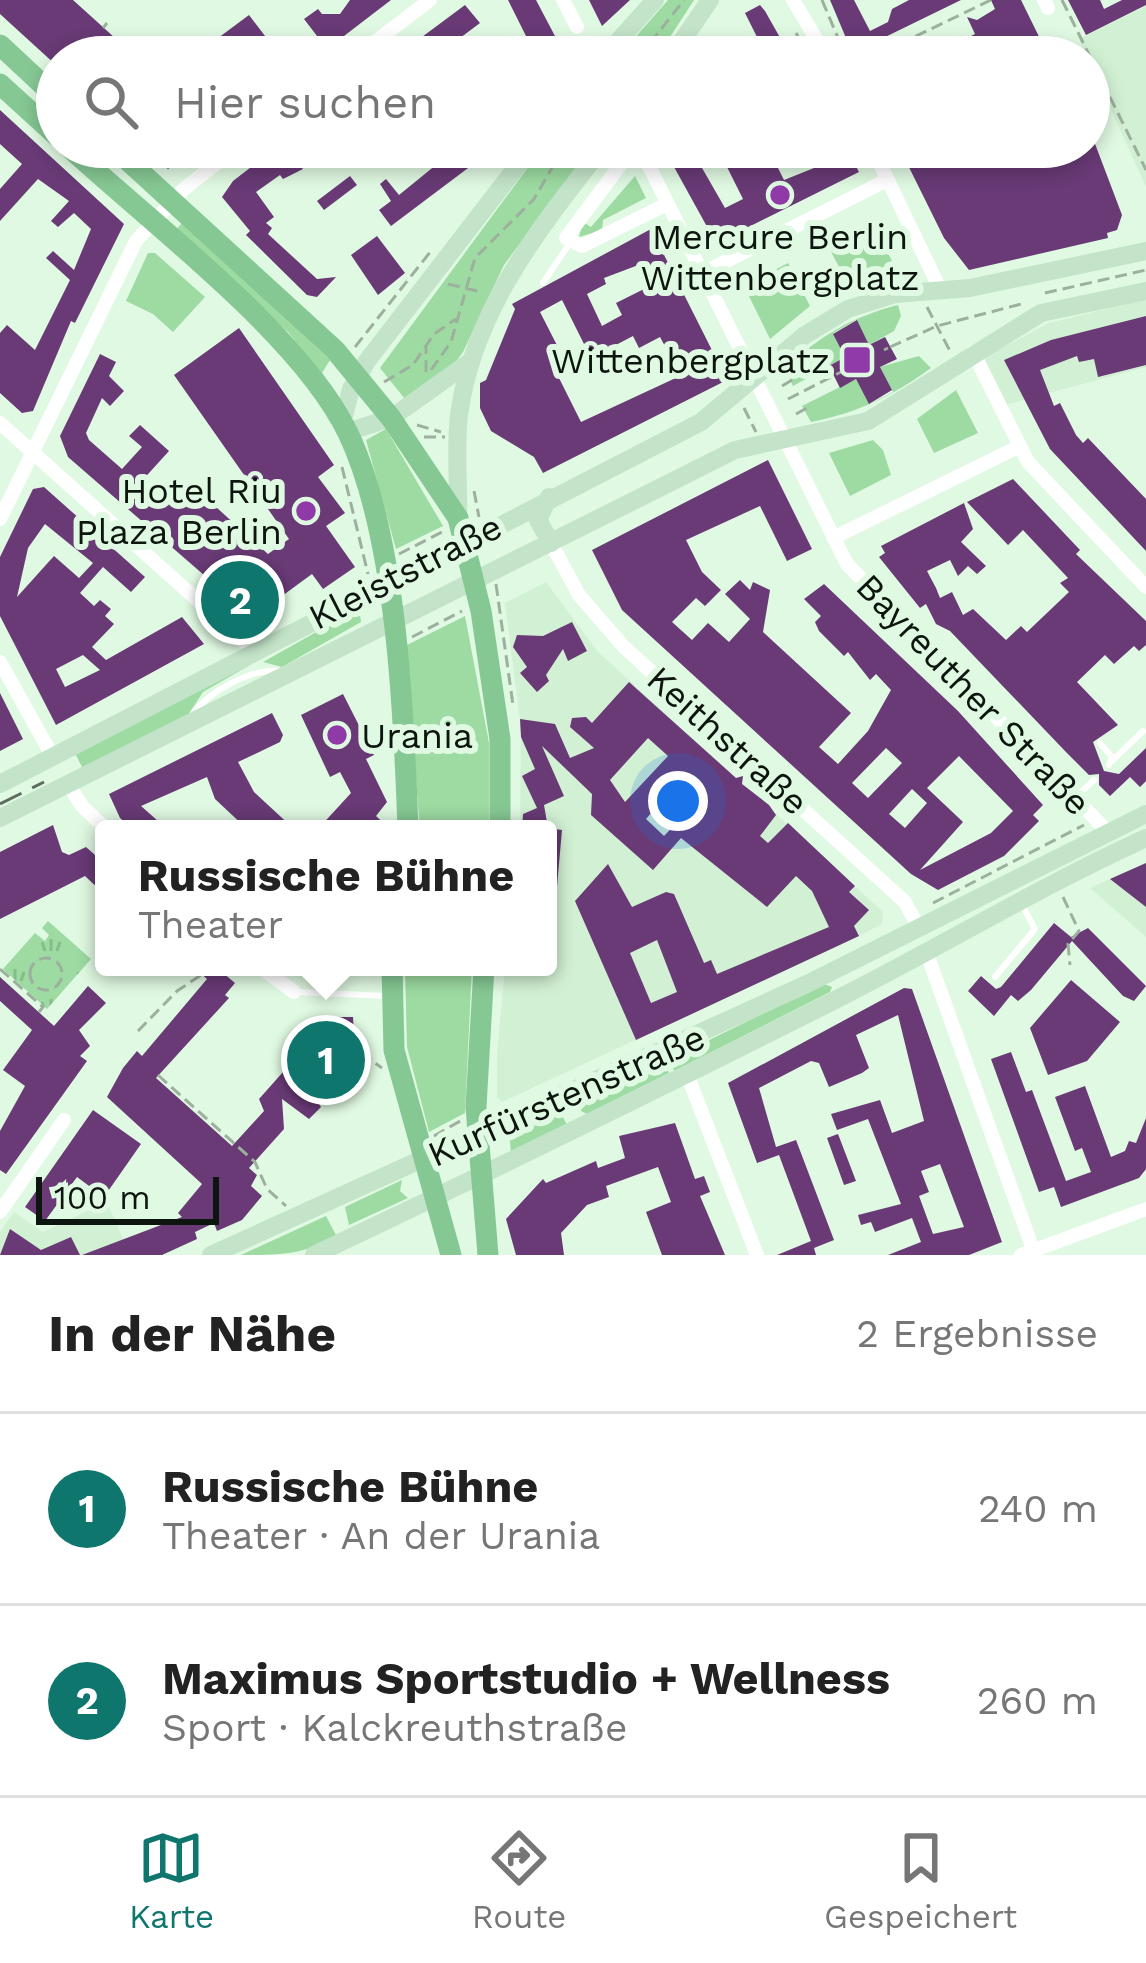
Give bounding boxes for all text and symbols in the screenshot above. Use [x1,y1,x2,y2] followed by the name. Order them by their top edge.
[36,36,1110,168] search box
[78,69,144,135] icon: search
[174,76,436,129] text: Hier suchen
[767,182,793,208] marker: Mercure Berlin Wittenbergplatz
[641,216,919,299] place label: Mercure Berlin Wittenbergplatz
[551,340,830,382] place label: Wittenbergplatz
[841,344,873,376] marker: Wittenbergplatz
[76,470,282,553] place label: Hotel Riu Plaza Berlin
[293,498,319,524] marker: Hotel Riu Plaza Berlin
[302,505,509,638] street label: Kleiststraße
[201,555,279,645] pin: 2
[848,566,1099,824] street label: Bayreuther Straße
[638,658,816,824] street label: Keithstraße
[361,715,473,757] place label: Urania
[324,722,350,748] marker: Urania
[648,771,708,831] your location
[95,820,557,976] popup
[138,849,514,902] text: Russische Bühne
[138,902,283,947] text: Theater
[287,1015,365,1105] pin: 1
[421,1016,711,1176] street label: Kurfürstenstraße
[36,1171,219,1224] scale bar
[54,1178,151,1217] text: 100 m
[48,1304,336,1363] text: In der Nähe
[856,1311,1098,1356] text: 2 Ergebnisse
[162,1460,538,1513] text: Russische Bühne
[79,1486,95,1531] text: 1
[978,1486,1098,1531] text: 240 m
[162,1513,600,1558] text: Theater · An der Urania
[162,1652,890,1705] text: Maximus Sportstudio + Wellness
[75,1678,99,1723] text: 2
[977,1678,1098,1723] text: 260 m
[162,1705,627,1750] text: Sport · Kalckreuthstraße
[129,1825,214,1936] tab: Karte
[472,1825,566,1936] tab: Route
[824,1825,1017,1936] tab: Gespeichert

